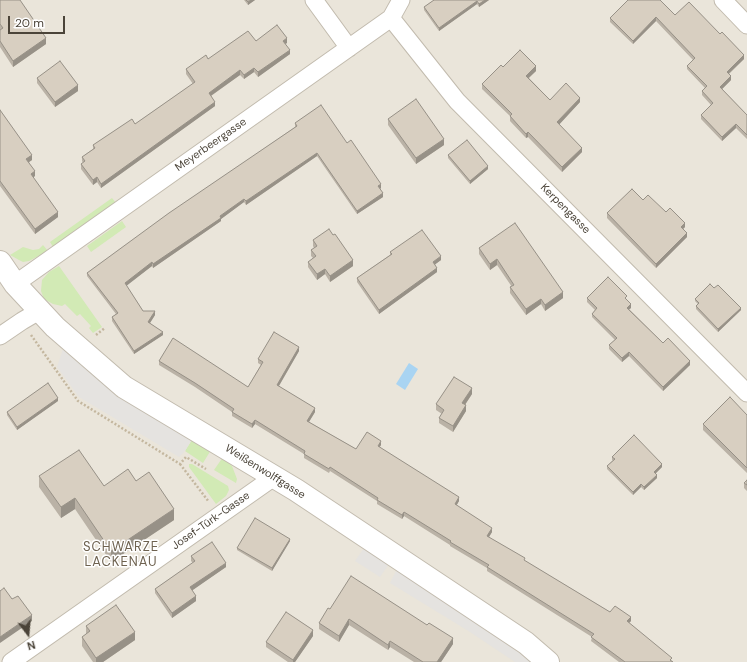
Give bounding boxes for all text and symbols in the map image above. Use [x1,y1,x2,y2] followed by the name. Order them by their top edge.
[10,8,67,34] scale bar
[15,15,44,31] text: 20 m
[173,116,249,174] street label: Meyerbeergasse
[537,181,593,237] street label: Kerpengasse
[222,442,308,502] street label: Weißenwolffgasse
[170,489,252,553] street label: Josef-Türk-Gasse
[83,540,159,571] district label: SCHWARZE LACKENAU
[8,614,48,654] north arrow
[26,638,37,653] text: N

